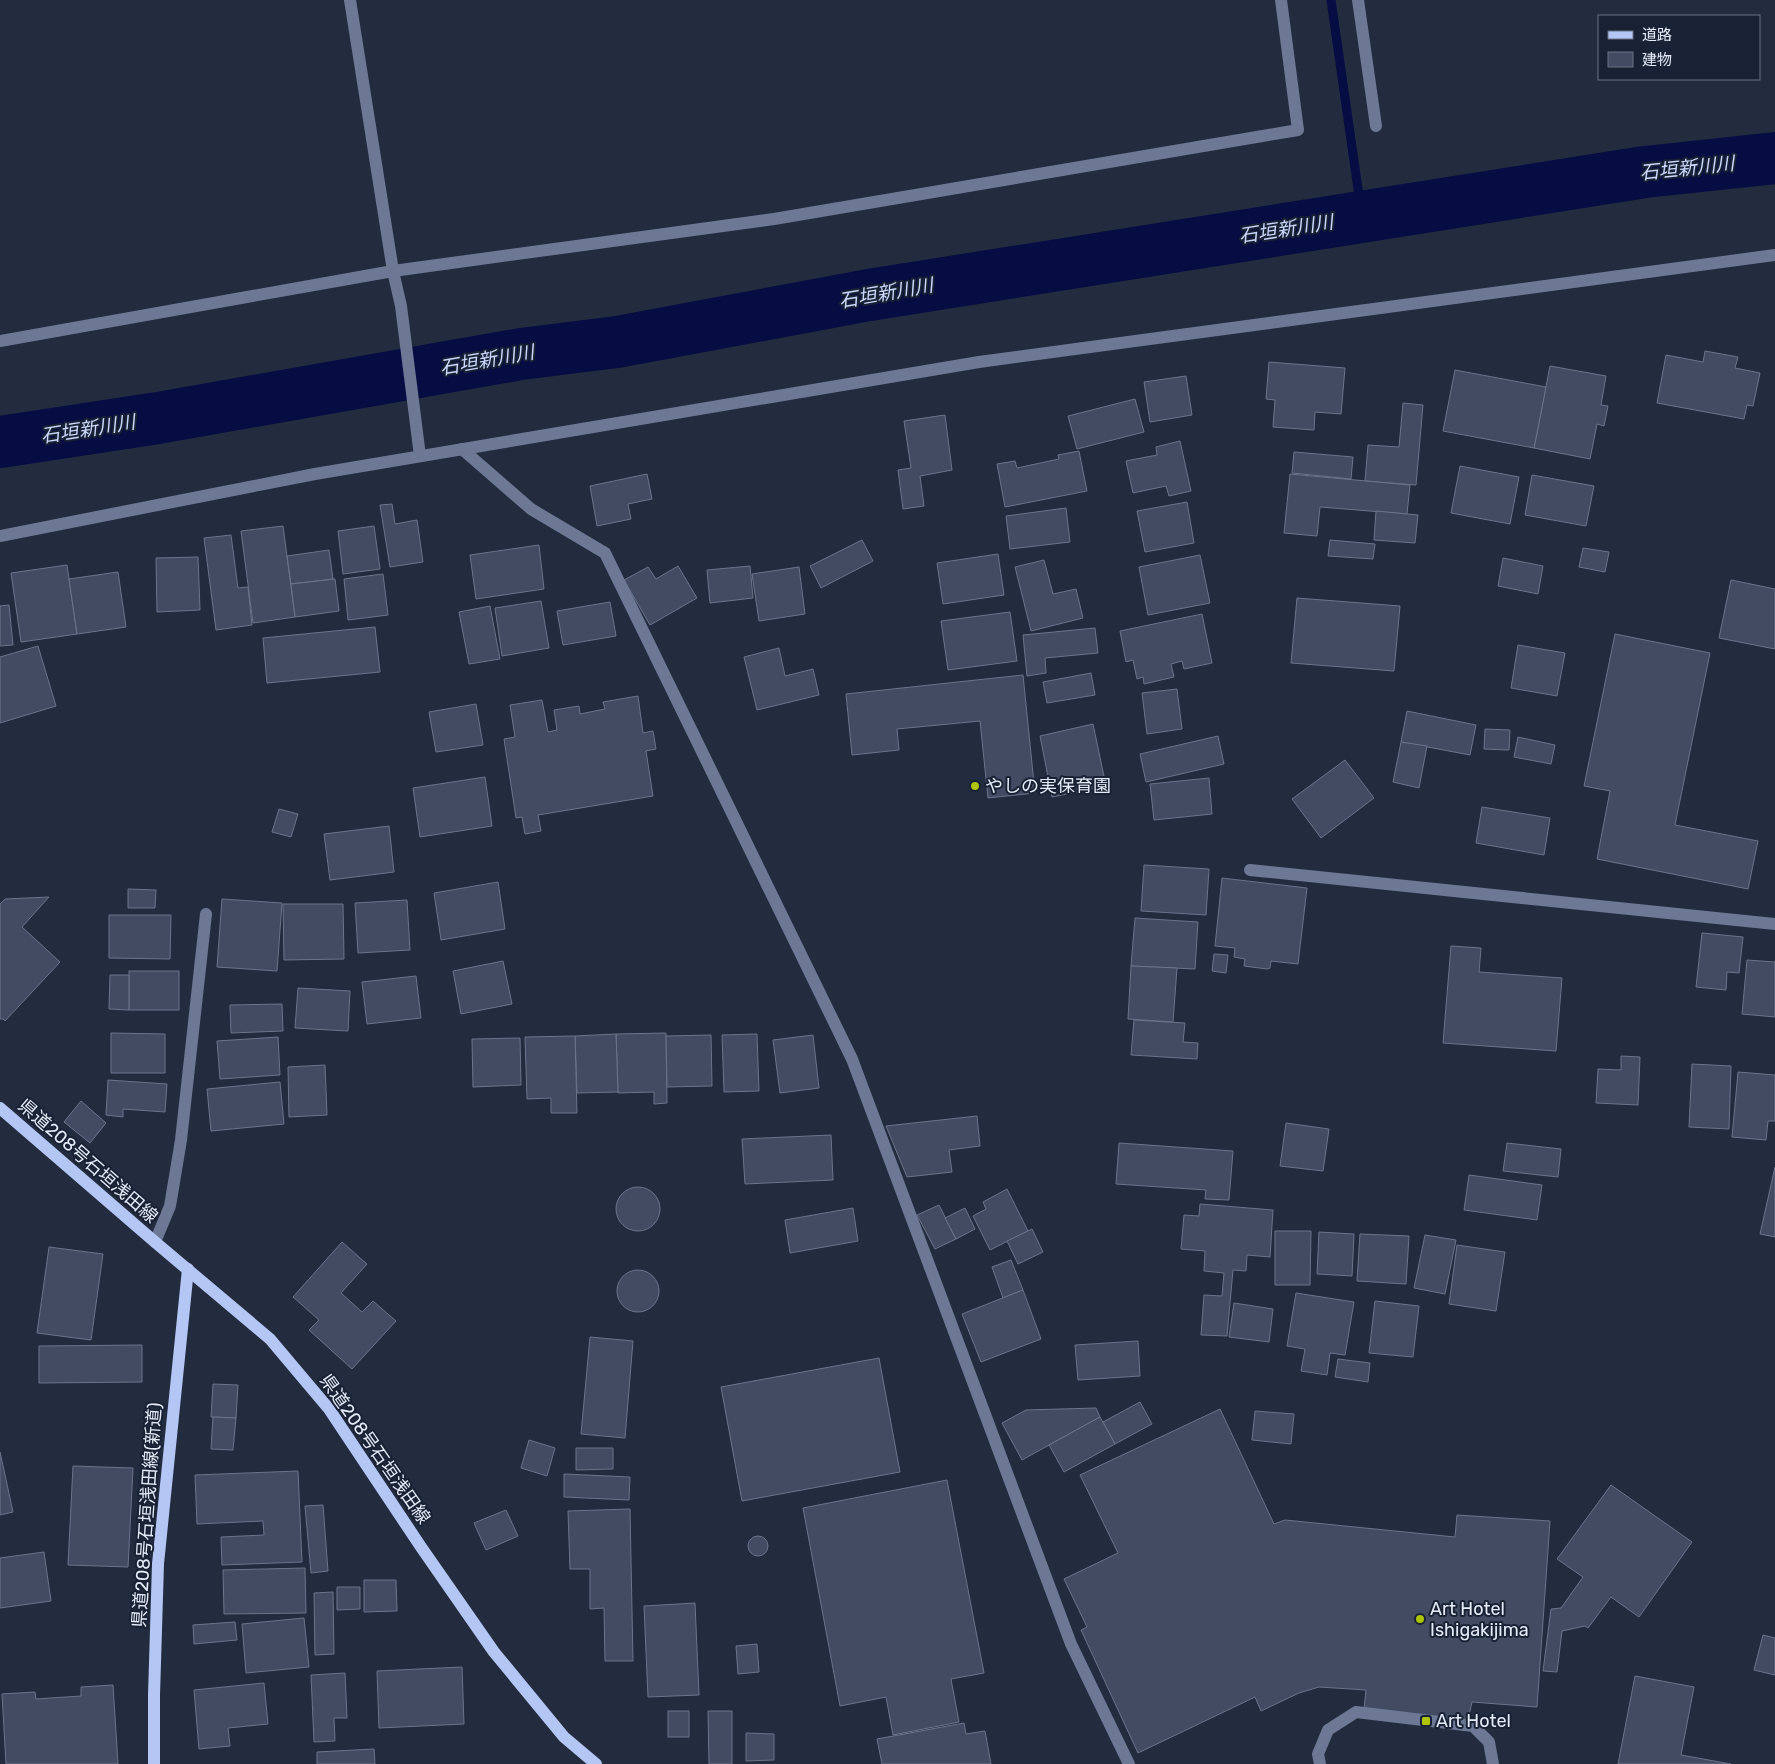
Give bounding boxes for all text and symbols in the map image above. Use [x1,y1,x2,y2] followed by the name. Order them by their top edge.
[1598,15,1760,80] legend
[1642,26,1672,44] text: 道路
[1642,51,1672,69] text: 建物
[1639,151,1737,184] water label: 石垣新川川
[1237,210,1337,248] water label: 石垣新川川
[837,273,937,313] water label: 石垣新川川
[438,340,538,380] water label: 石垣新川川
[39,410,139,448] water label: 石垣新川川
[985,775,1111,797] place label: やしの実保育園
[969,780,981,792] marker: やしの実保育園
[14,1094,162,1228] street label: 県道208号石垣浅田線
[315,1370,435,1528] street label: 県道208号石垣浅田線
[128,1402,166,1628] street label: 県道208号石垣浅田線(新道)
[1430,1598,1529,1641] place label: Art Hotel Ishigakijima
[1414,1613,1426,1625] marker: Art Hotel Ishigakijima
[1436,1710,1511,1732] place label: Art Hotel
[1420,1715,1432,1727] marker: Art Hotel

